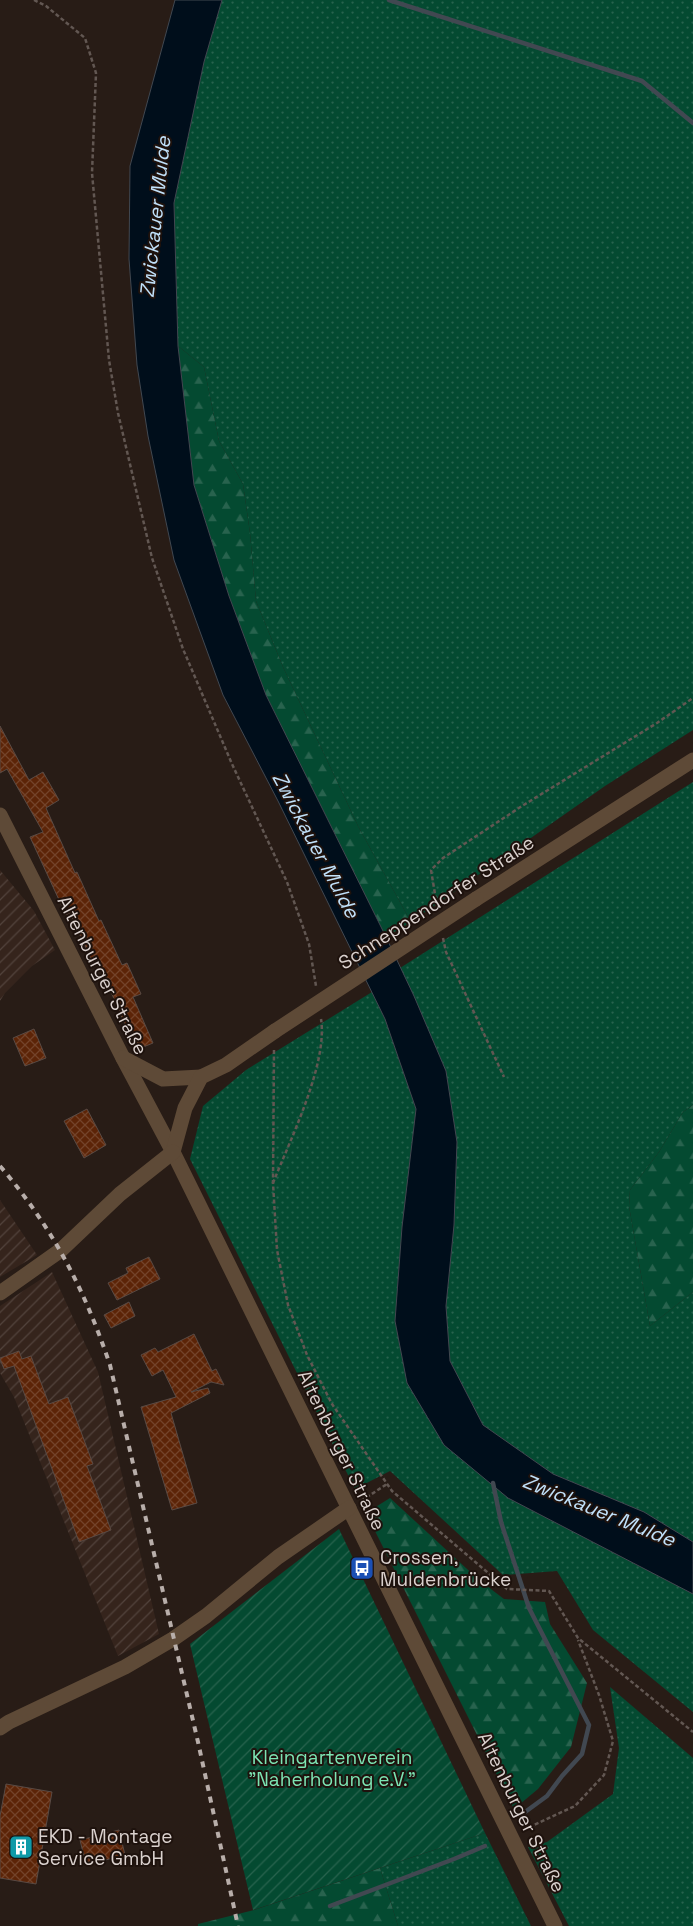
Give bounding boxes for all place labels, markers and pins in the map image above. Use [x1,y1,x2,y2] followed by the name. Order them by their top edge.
[380,1545,511,1592] place label: Crossen, Muldenbrücke
[349,1555,375,1581] bus stop icon: Crossen, Muldenbrücke
[38,1824,173,1871] place label: EKD - Montage Service GmbH
[8,1834,34,1860] building icon: EKD - Montage Service GmbH

